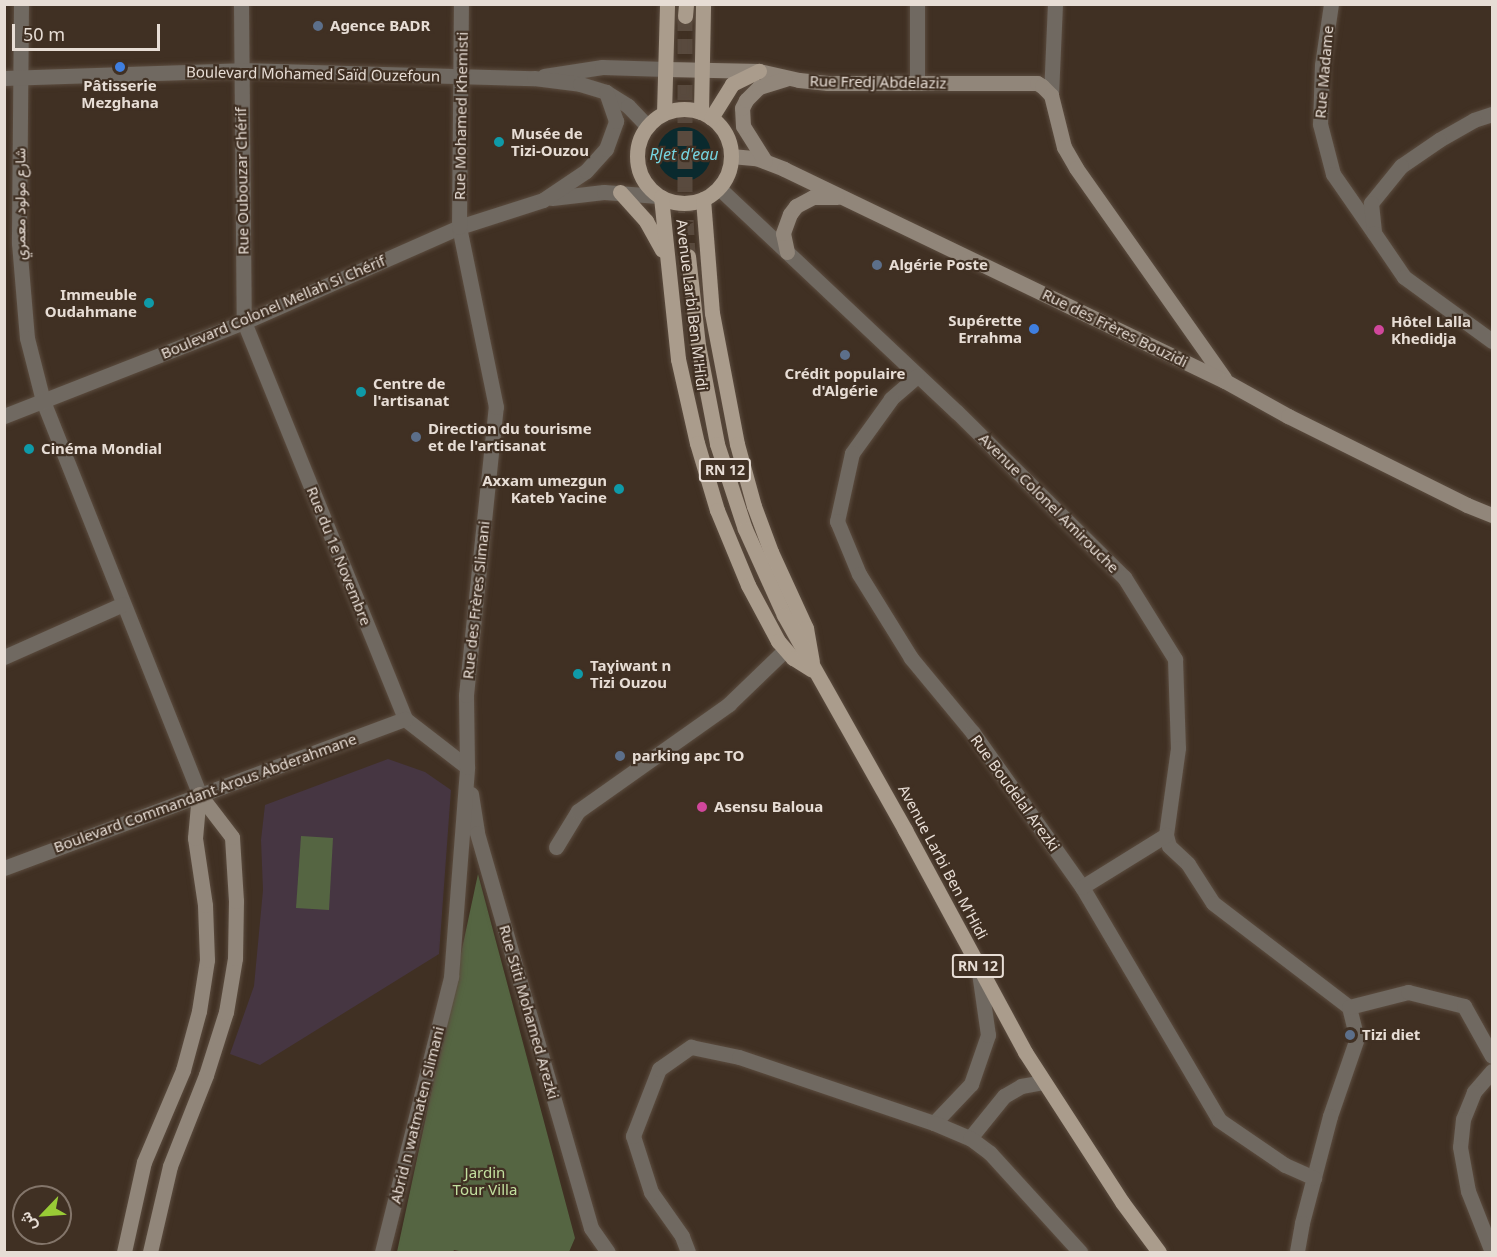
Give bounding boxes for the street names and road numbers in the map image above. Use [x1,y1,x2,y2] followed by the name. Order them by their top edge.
[1311,25,1337,119] street label: Rue Madame
[451,32,471,200] street label: Rue Mohamed Khemisti
[186,63,440,85] street label: Boulevard Mohamed Saïd Ouzefoun
[809,72,947,92] street label: Rue Fredj Abdelaziz
[232,107,252,255] street label: Rue Oubouzar Chérif
[11,148,29,260] street label: شارع مولود معمري
[673,218,711,392] street label: Avenue Larbi Ben M'Hidi
[158,251,388,363] street label: Boulevard Colonel Mellah Si Chérif
[1039,285,1191,371] street label: Rue des Frères Bouzidi
[975,429,1123,577] street label: Avenue Colonel Amirouche
[698,459,752,481] road number: RN 12
[303,484,375,628] street label: Rue du 1e Novembre
[459,520,493,680] street label: Rue des Frères Slimani
[51,730,359,856] street label: Boulevard Commandant Arous Abderahmane
[967,731,1063,855] street label: Rue Boudelal Arezki
[895,782,991,942] street label: Avenue Larbi Ben M'Hidi
[495,923,563,1101] street label: Rue Stiti Mohamed Arezki
[951,955,1005,977] road number: RN 12
[386,1025,448,1205] street label: Abrid n watmaten Slimani

